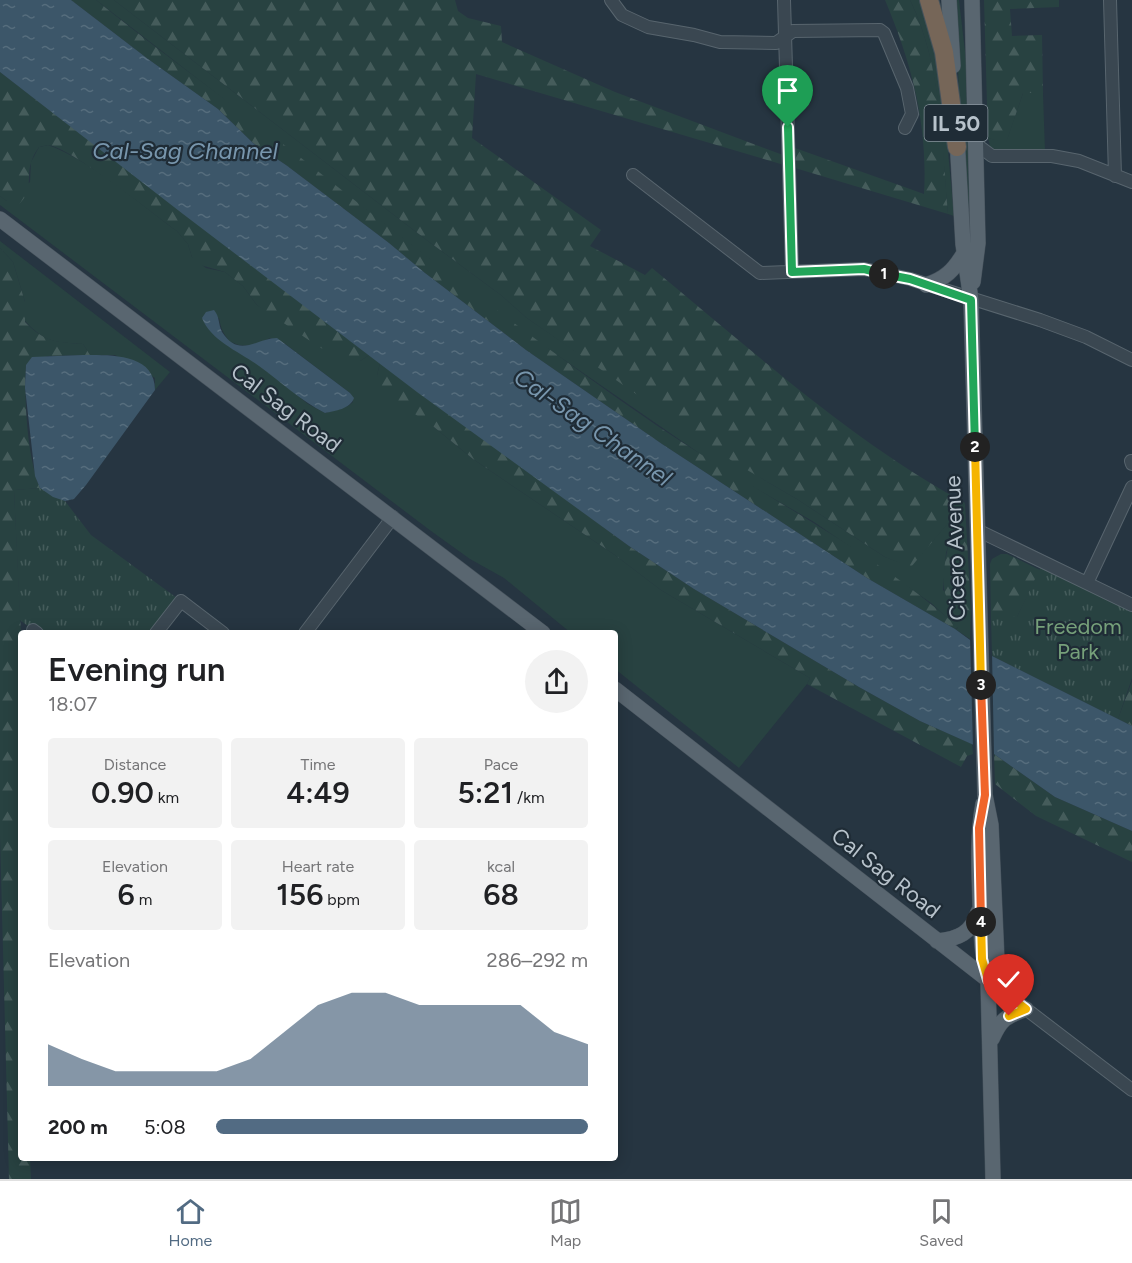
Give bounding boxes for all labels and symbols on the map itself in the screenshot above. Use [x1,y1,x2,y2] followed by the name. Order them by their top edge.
[762,65,813,127] pin
[924,105,988,141] road number: IL 50
[92,136,278,165] water label: Cal-Sag Channel
[869,259,899,289] pin: 1
[226,358,346,458] street label: Cal Sag Road
[509,362,678,492] water label: Cal-Sag Channel
[960,432,990,462] pin: 2
[939,475,971,621] street label: Cicero Avenue
[1034,613,1122,665] park label: Freedom Park
[966,670,996,700] pin: 3
[826,822,946,924] street label: Cal Sag Road
[966,907,996,937] pin: 4
[983,954,1034,1016] pin

